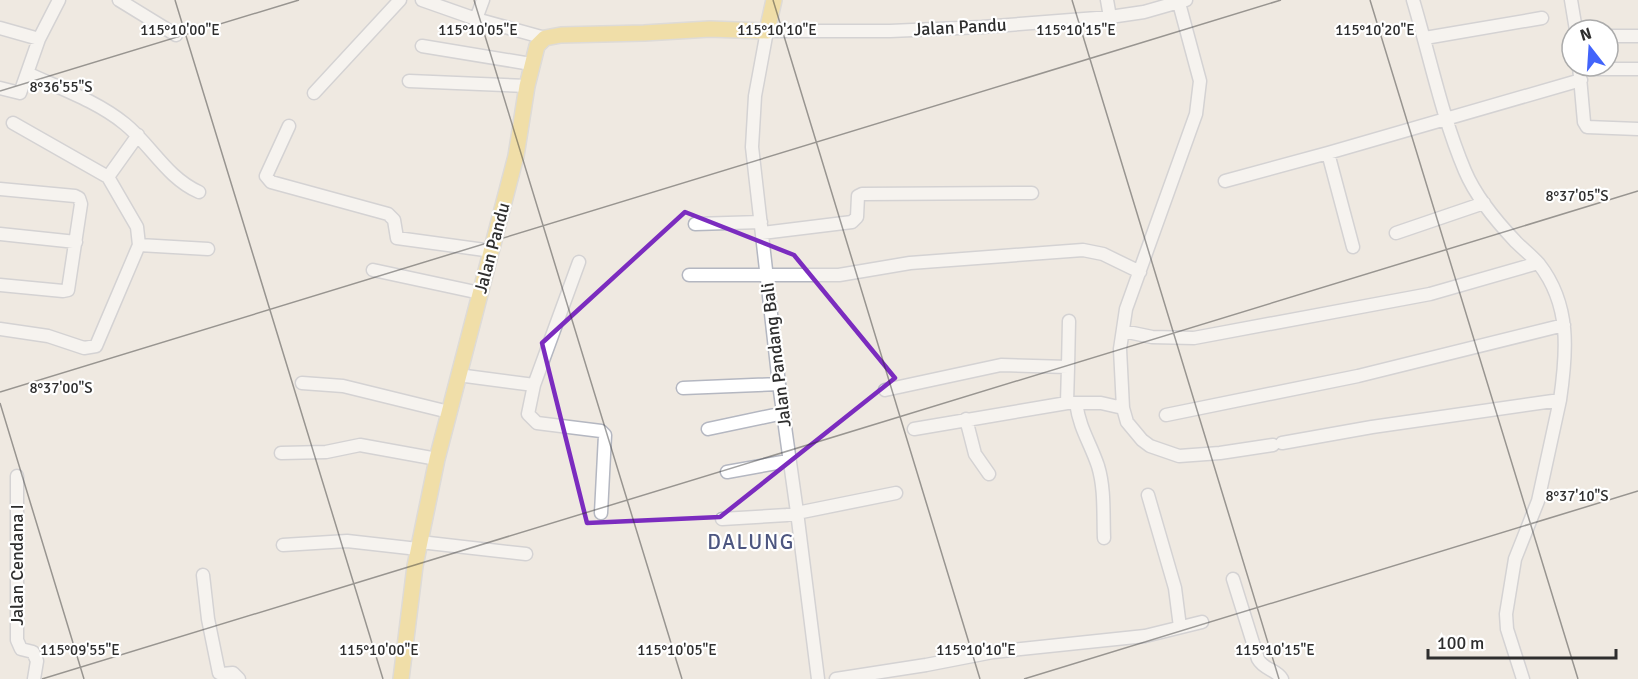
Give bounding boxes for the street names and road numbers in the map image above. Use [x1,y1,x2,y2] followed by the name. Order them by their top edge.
[913,14,1007,40] street label: Jalan Pandu
[469,200,515,296] street label: Jalan Pandu
[756,281,796,429] street label: Jalan Pandang Bali
[6,504,28,626] street label: Jalan Cendana I

